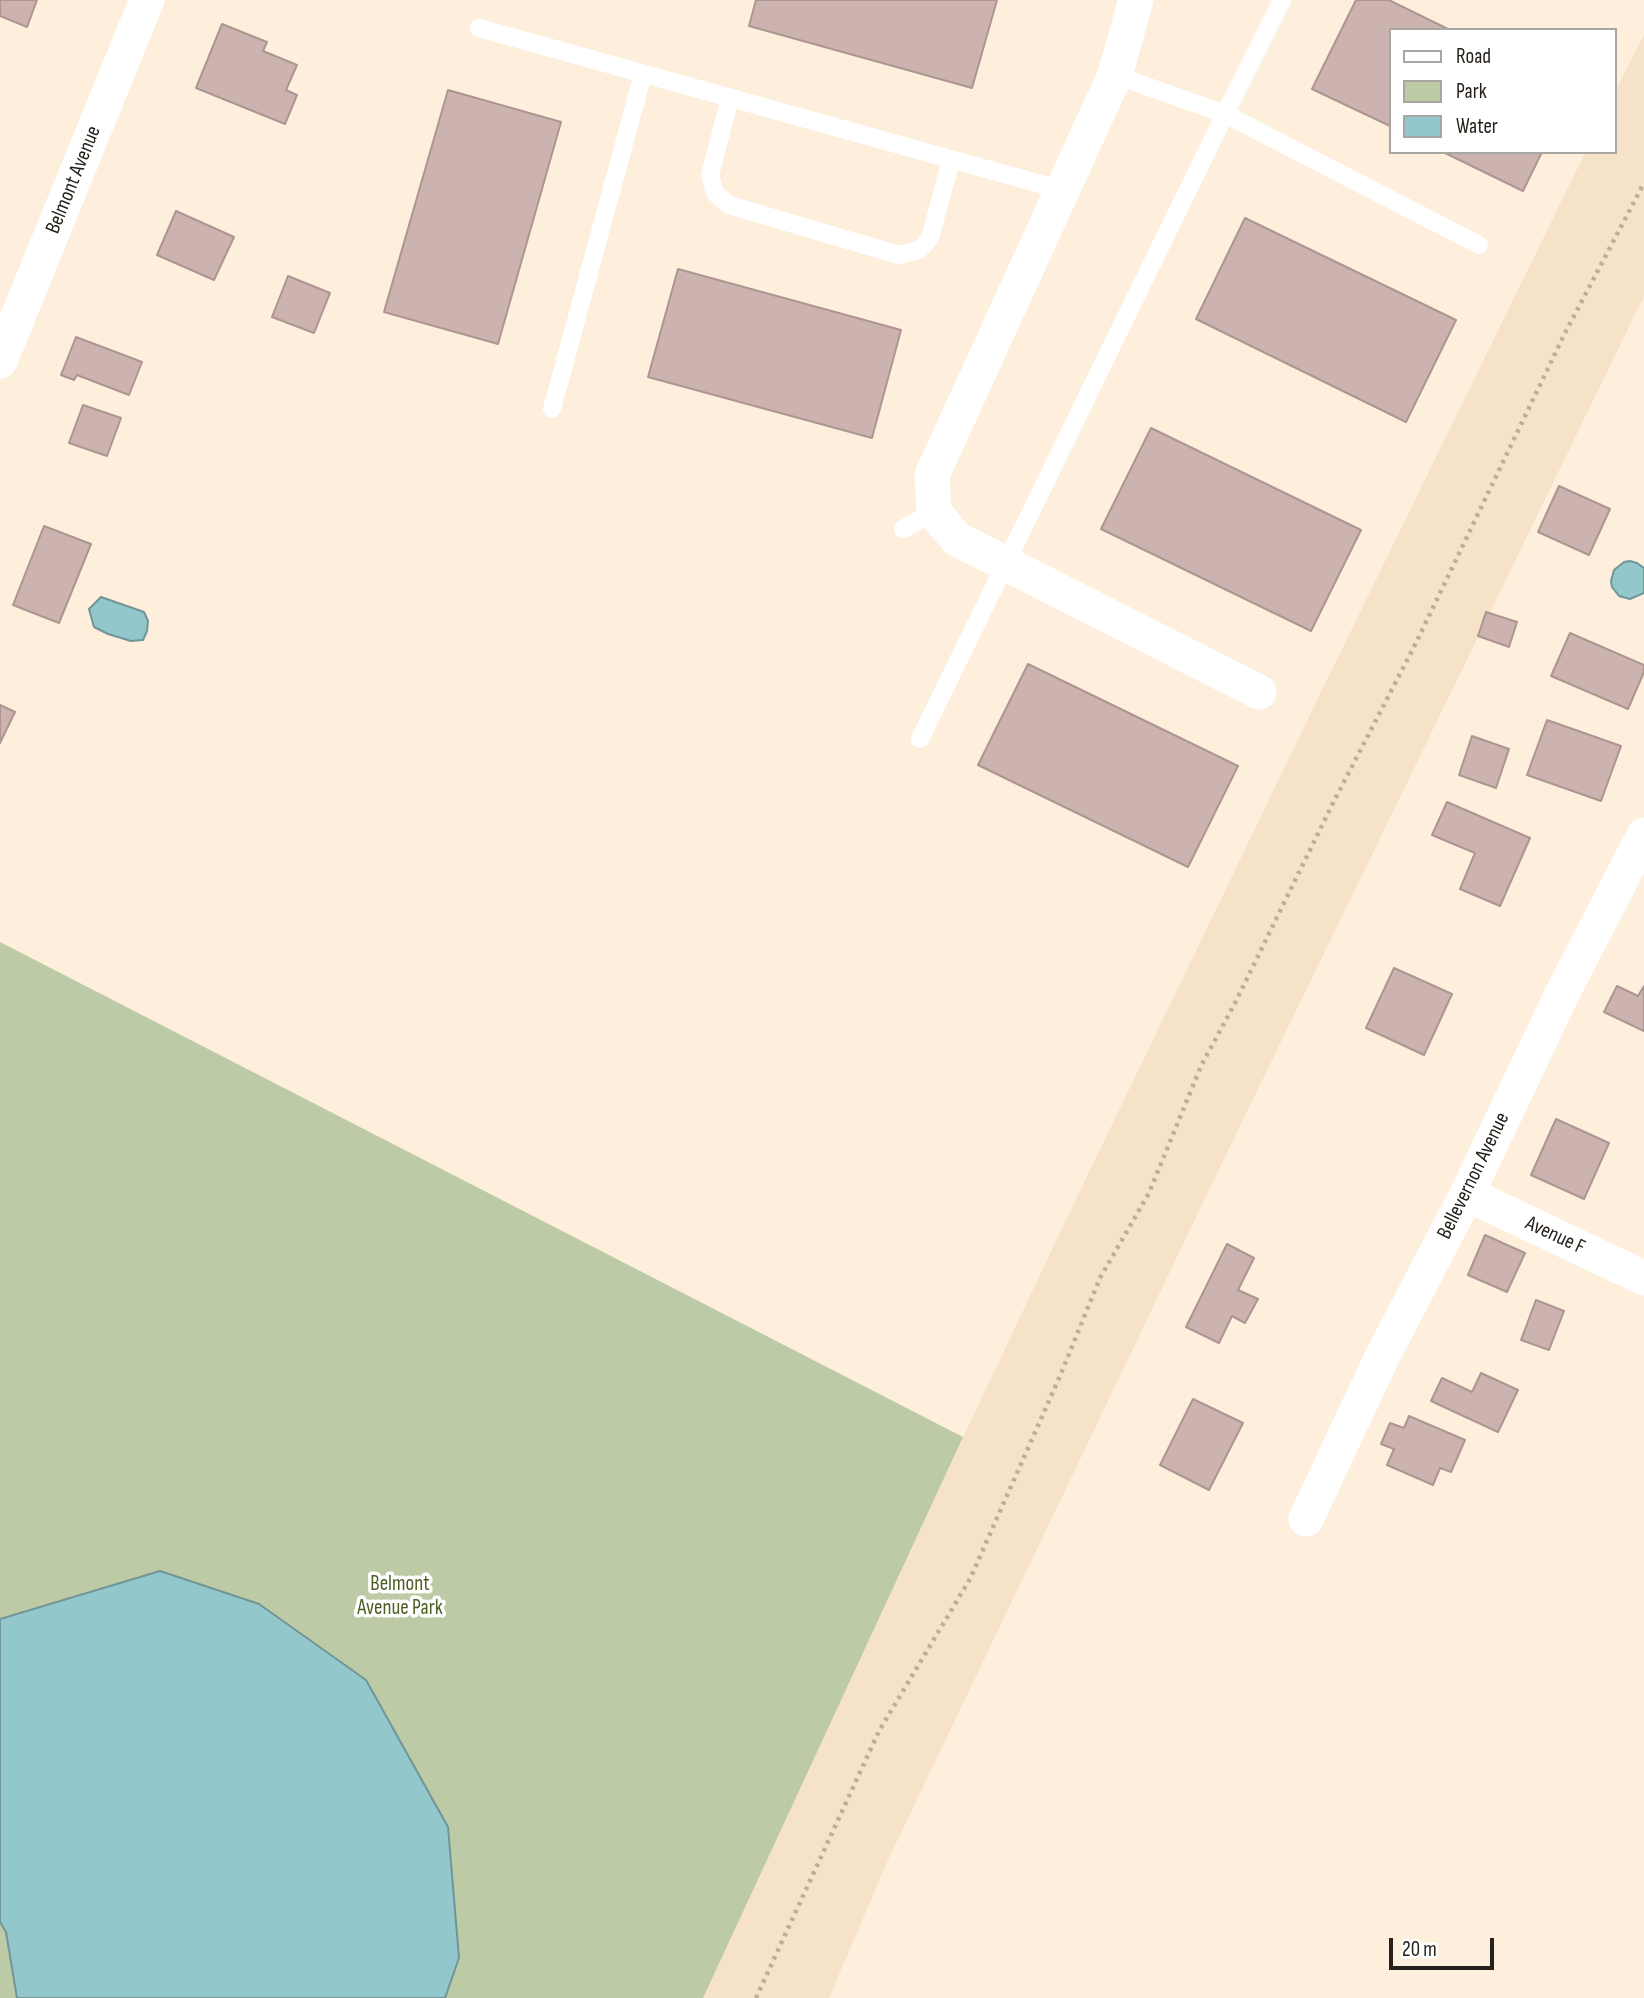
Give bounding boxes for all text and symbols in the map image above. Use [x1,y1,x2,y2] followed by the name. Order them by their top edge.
[1388,28,1616,154] legend
[1456,44,1491,69] text: Road
[1456,79,1487,104] text: Park
[1456,114,1498,139] text: Water
[41,122,107,238] street label: Belmont Avenue
[1432,1109,1516,1243] street label: Bellevernon Avenue
[1521,1211,1589,1261] street label: Avenue F
[357,1572,443,1622] park label: Belmont Avenue Park
[1392,1924,1497,1968] scale bar
[1402,1937,1437,1962] text: 20 m

